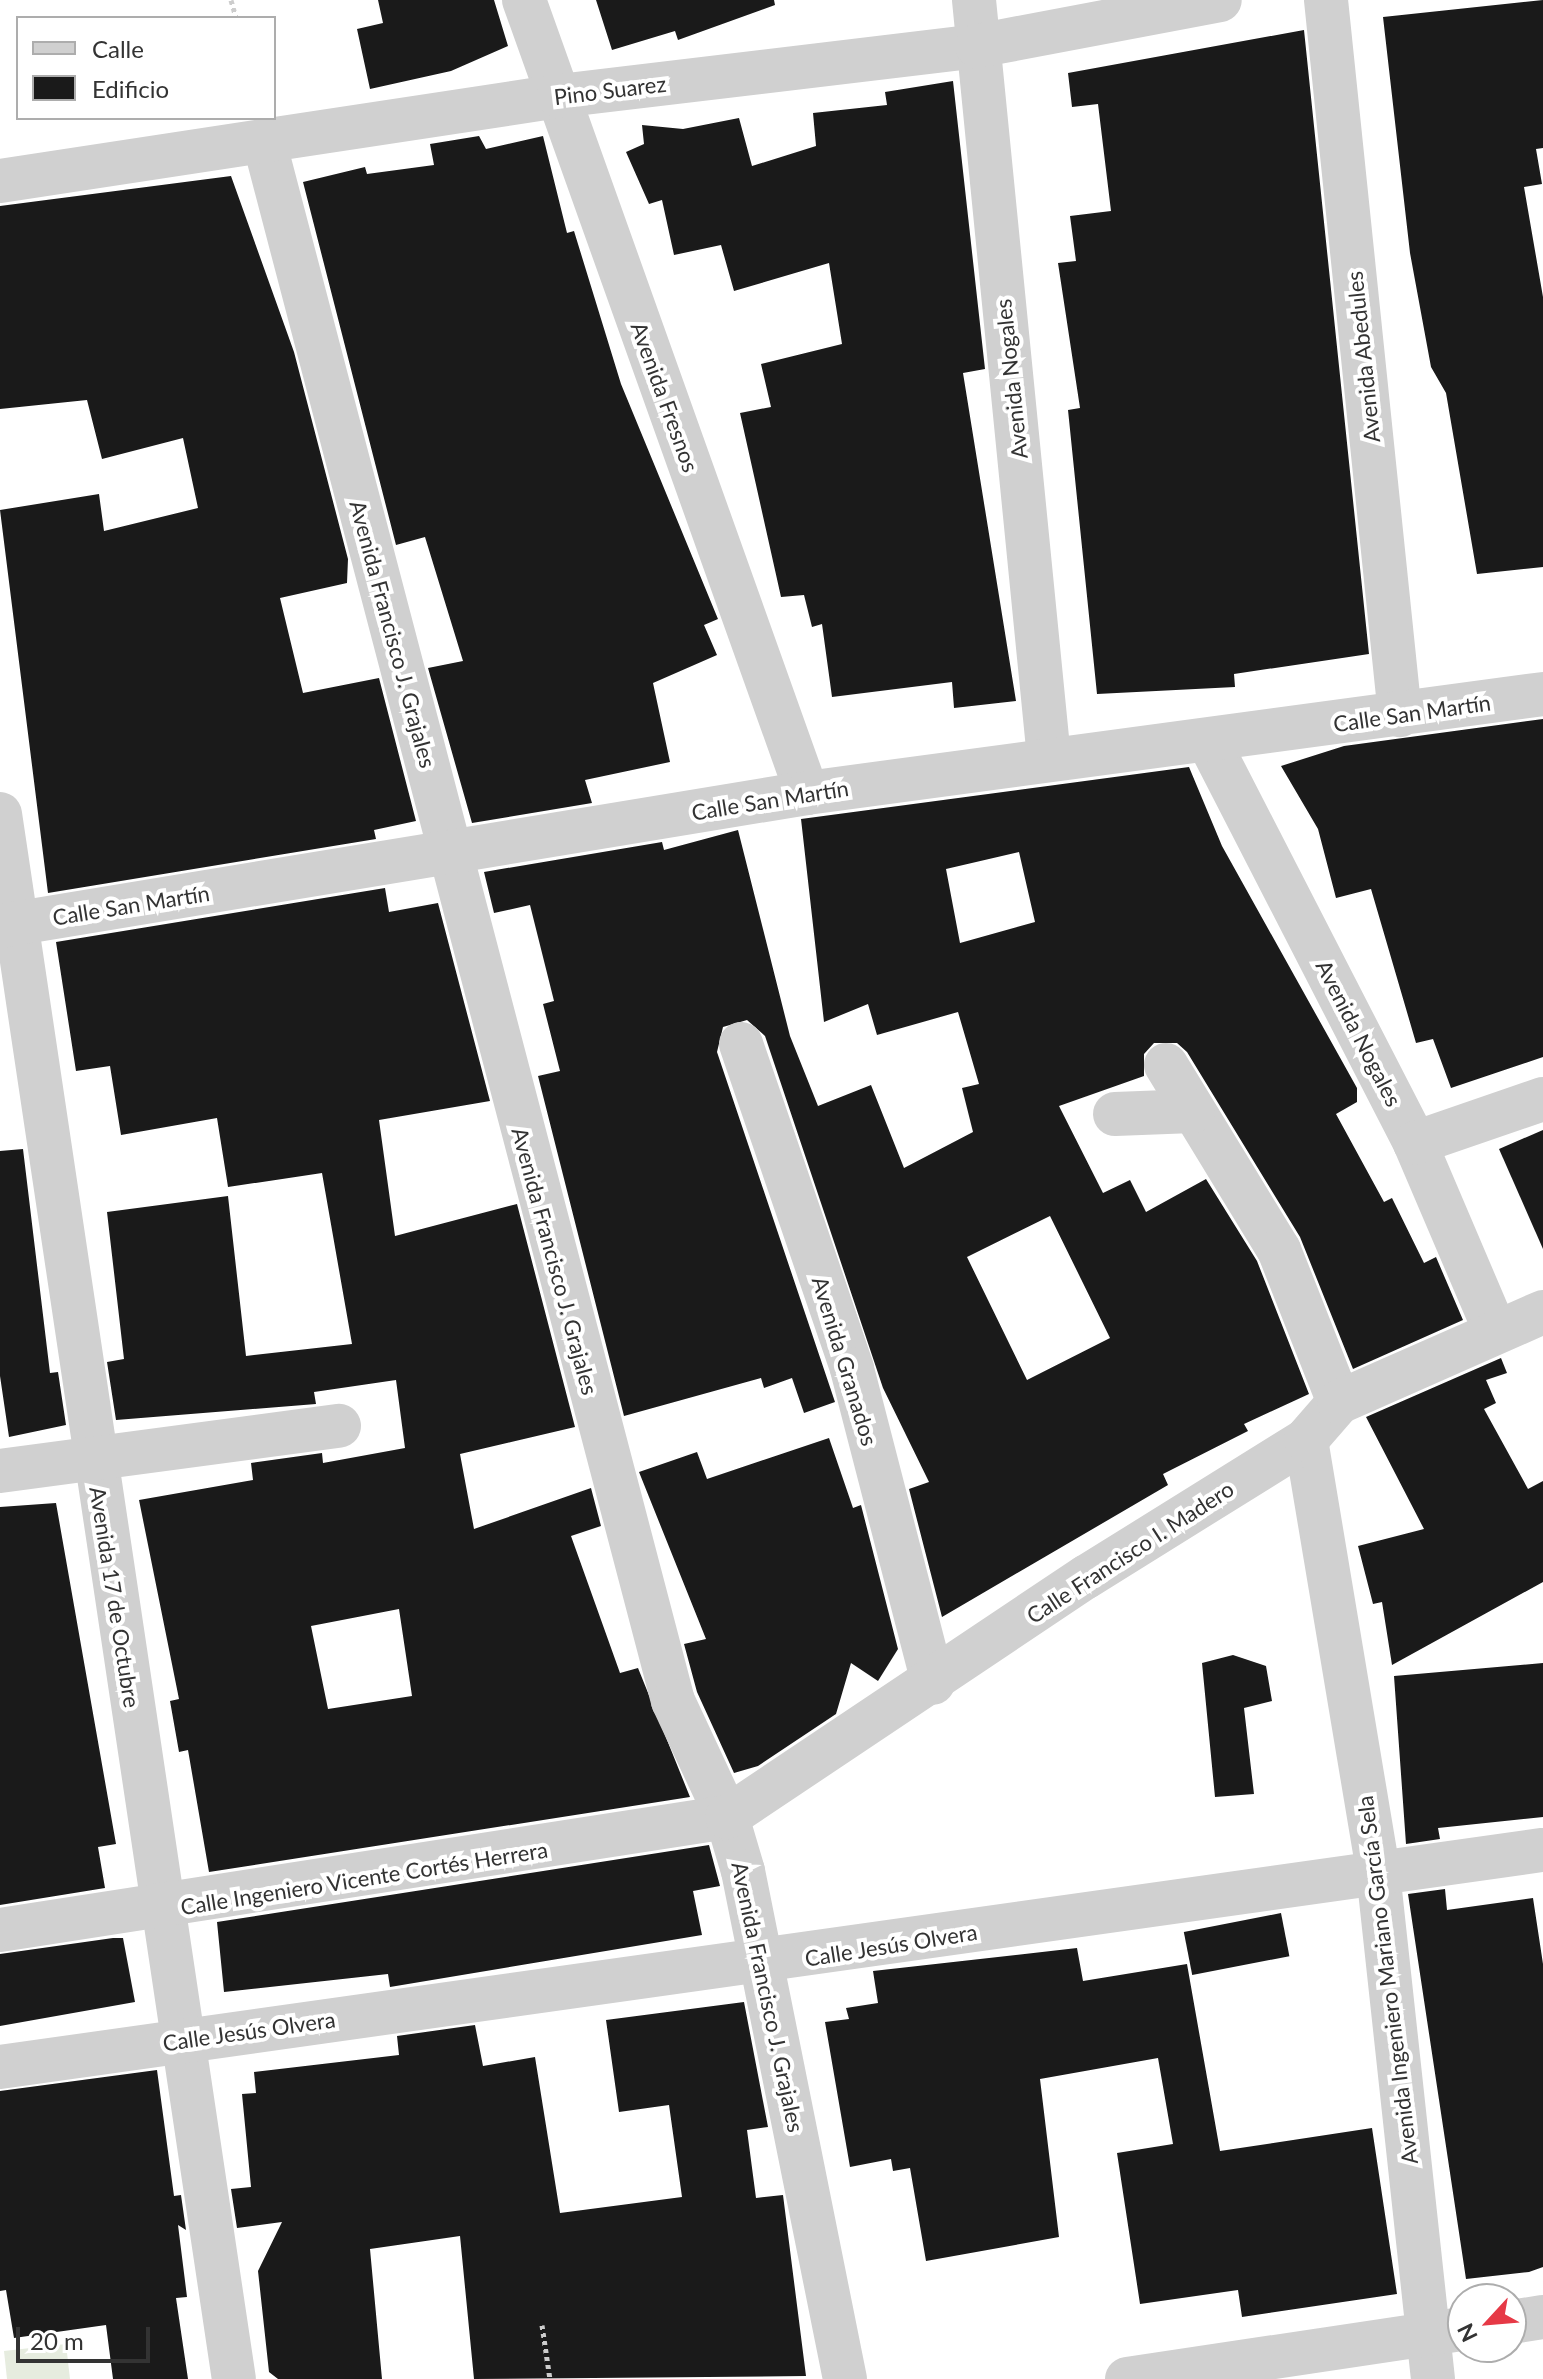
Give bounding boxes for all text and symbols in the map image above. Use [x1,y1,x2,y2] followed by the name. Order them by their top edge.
[16,16,276,120] legend
[92,34,144,63] text: Calle
[552,70,668,110] street label: Pino Suarez
[92,74,169,103] text: Edificio
[1341,270,1385,444] street label: Avenida Abedules
[989,298,1033,460] street label: Avenida Nogales
[626,318,704,476] street label: Avenida Fresnos
[344,497,442,771] street label: Avenida Francisco J. Grajales
[1332,689,1492,737] street label: Calle San Martín
[690,775,850,825] street label: Calle San Martín
[51,880,211,930] street label: Calle San Martín
[1311,955,1407,1111] street label: Avenida Nogales
[506,1124,604,1398] street label: Avenida Francisco J. Grajales
[807,1273,883,1449] street label: Avenida Granados
[1022,1475,1238,1629] street label: Calle Francisco I. Madero
[84,1485,146,1709] street label: Avenida 17 de Octubre
[1351,1794,1423,2166] street label: Avenida Ingeniero Mariano García Sela
[178,1836,550,1920] street label: Calle Ingeniero Vicente Cortés Herrera
[726,1859,810,2135] street label: Avenida Francisco J. Grajales
[803,1918,979,1972] street label: Calle Jesús Olvera
[161,2006,337,2056] street label: Calle Jesús Olvera
[1447,2283,1527,2363] north arrow
[20,2311,154,2361] scale bar
[1451,2319,1483,2346] text: N
[30,2326,84,2355] text: 20 m

